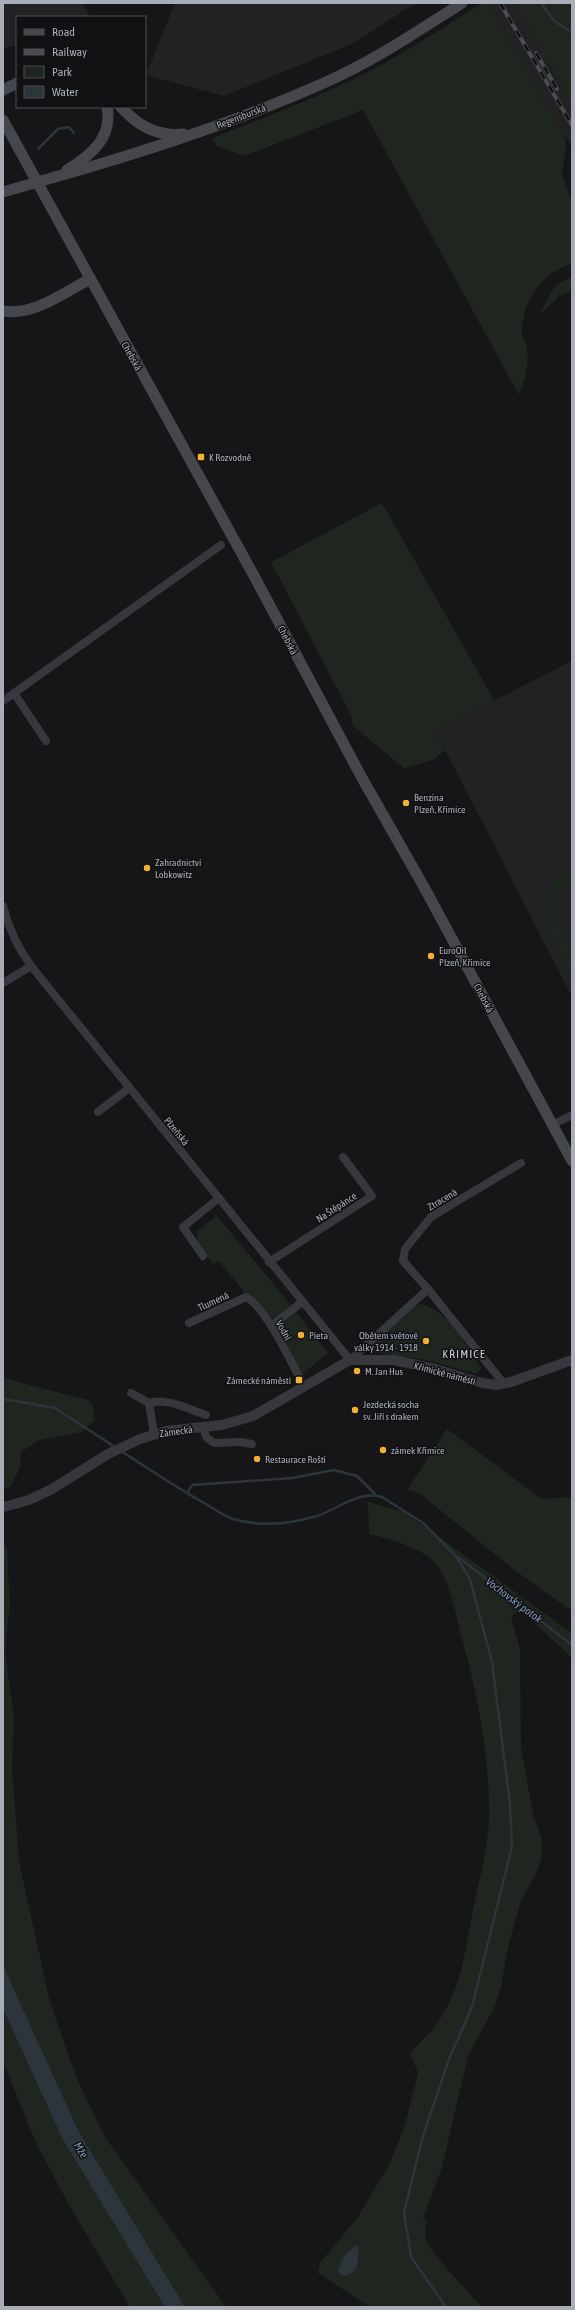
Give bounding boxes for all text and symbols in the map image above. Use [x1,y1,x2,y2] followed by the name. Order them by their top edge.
[16,16,146,108] legend
[52,25,75,39] text: Road
[52,45,87,59] text: Railway
[52,65,73,79] text: Park
[52,85,79,99] text: Water
[215,102,268,131] street label: Regensburská
[119,340,144,373] street label: Chebská
[196,452,206,462] marker: K Rozvodně
[209,452,252,463] place label: K Rozvodně
[275,624,300,657] street label: Chebská
[414,792,466,815] place label: Benzina Plzeň, Křimice
[401,798,411,808] marker: Benzina Plzeň, Křimice
[155,857,202,880] place label: Zahradnictví Lobkowitz
[142,863,152,873] marker: Zahradnictví Lobkowitz
[439,945,491,968] place label: EuroOil Plzeň, Křimice
[426,951,436,961] marker: EuroOil Plzeň, Křimice
[471,982,496,1015] street label: Chebská
[162,1115,191,1148] street label: Plzeňská
[425,1186,459,1213] street label: Ztracená
[314,1190,359,1225] street label: Na Štěpánce
[196,1289,231,1313] street label: Tlumená
[274,1318,294,1343] street label: Vodní
[296,1330,306,1340] marker: Pieta
[309,1330,328,1341] place label: Pieta
[354,1330,418,1353] place label: Obětem světové války 1914 - 1918
[421,1336,431,1346] marker: Obětem světové války 1914 - 1918
[442,1347,486,1361] district label: KŘIMICE
[413,1360,478,1387] street label: Křimické náměstí
[352,1366,362,1376] marker: M. Jan Hus
[365,1366,404,1377] place label: M. Jan Hus
[226,1375,292,1386] place label: Zámecké náměstí
[294,1375,304,1385] marker: Zámecké náměstí
[363,1399,419,1422] place label: Jezdecká socha sv. Jiří s drakem
[350,1405,360,1415] marker: Jezdecká socha sv. Jiří s drakem
[159,1424,194,1439] street label: Zámecká
[378,1445,388,1455] marker: zámek Křimice
[391,1445,445,1456] place label: zámek Křimice
[252,1454,262,1464] marker: Restaurace Roští
[265,1454,327,1465] place label: Restaurace Roští
[483,1575,545,1625] water label: Vochovský potok
[72,2140,90,2160] water label: Mže

